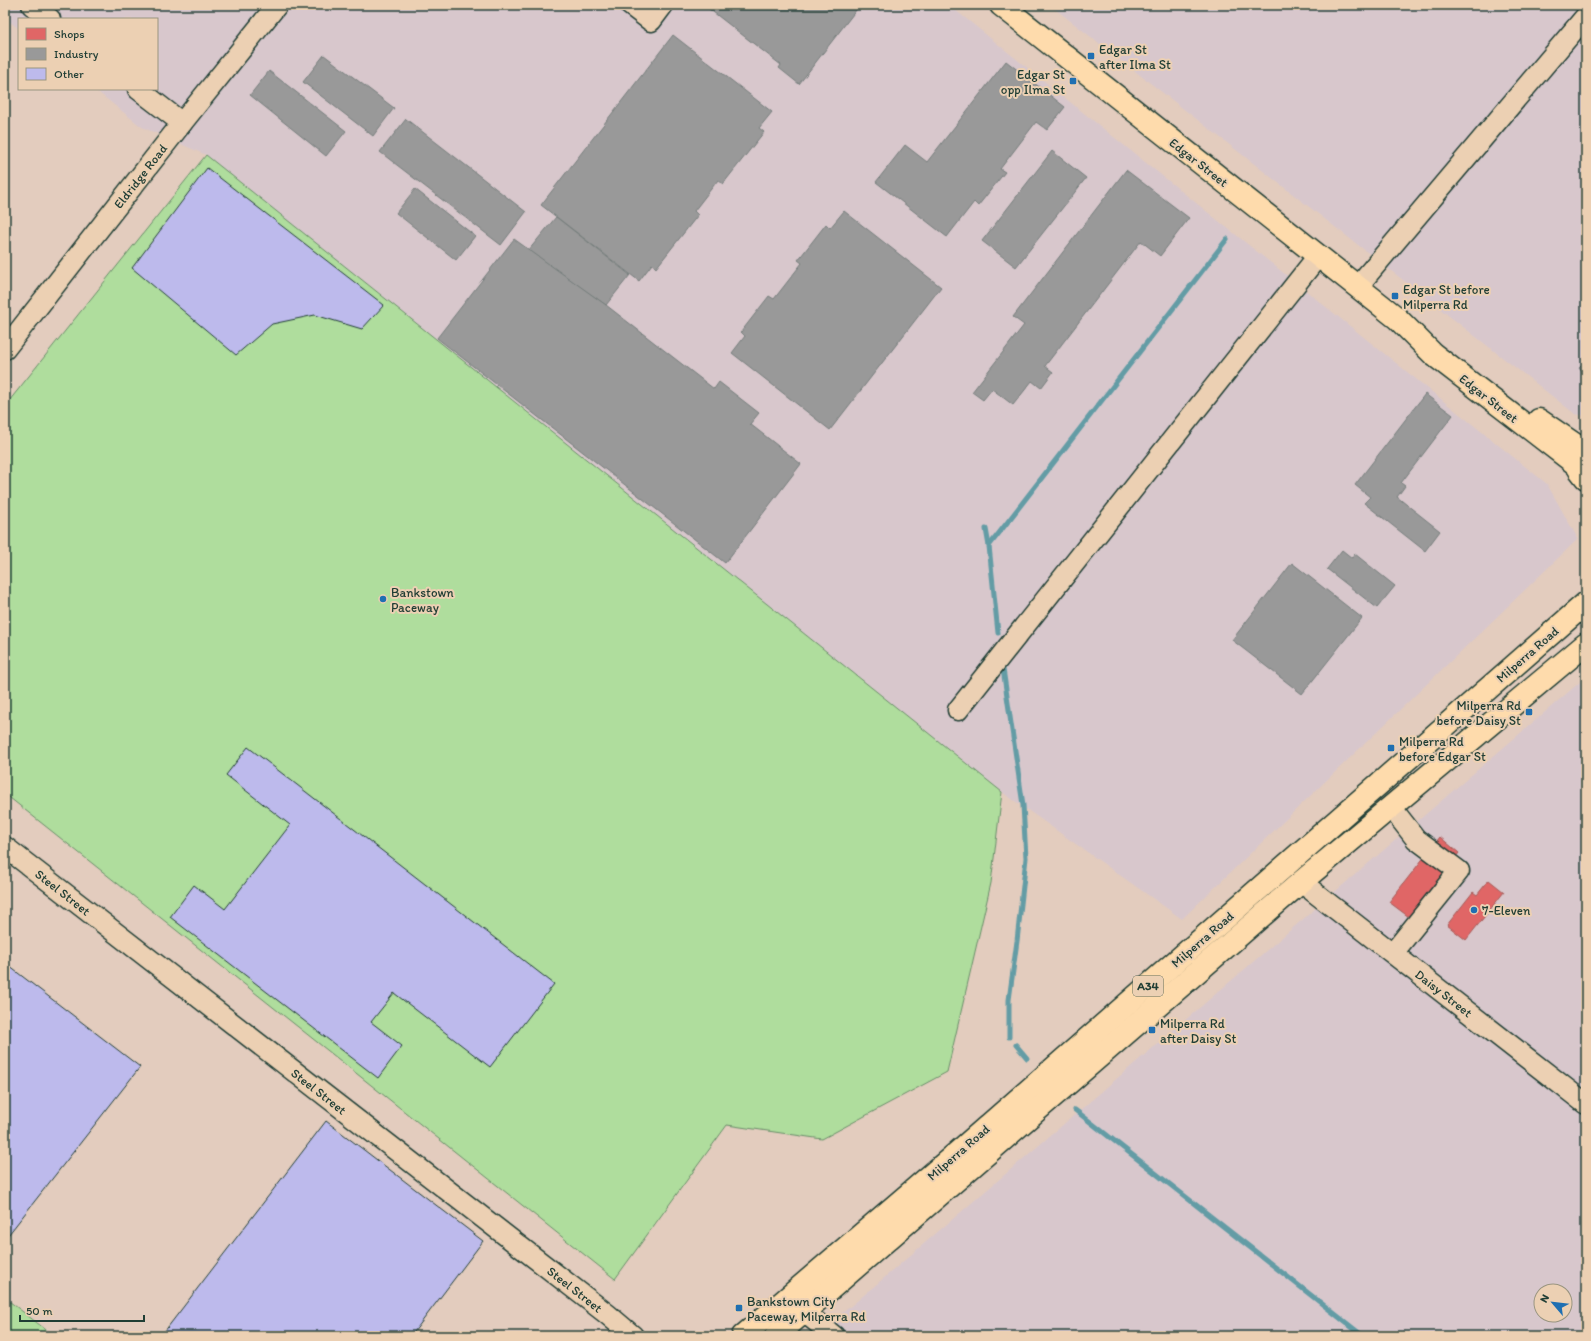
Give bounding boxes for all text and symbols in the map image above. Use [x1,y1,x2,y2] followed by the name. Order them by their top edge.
[18,18,158,90] legend
[54,27,85,41] text: Shops
[1099,42,1171,72] place label: Edgar St after Ilma St
[54,47,99,61] text: Industry
[1086,51,1096,61] marker: Edgar St after Ilma St
[54,67,84,81] text: Other
[1001,67,1065,97] place label: Edgar St opp Ilma St
[1068,76,1078,86] marker: Edgar St opp Ilma St
[1166,135,1231,190] street label: Edgar Street
[111,141,170,211] street label: Eldridge Road
[1403,282,1490,312] place label: Edgar St before Milperra Rd
[1390,291,1400,301] marker: Edgar St before Milperra Rd
[1456,371,1521,426] street label: Edgar Street
[391,585,454,615] place label: Bankstown Paceway
[378,594,388,604] marker: Bankstown Paceway
[1493,623,1562,685] street label: Milperra Road
[1436,698,1521,728] place label: Milperra Rd before Daisy St
[1524,707,1534,717] marker: Milperra Rd before Daisy St
[1399,734,1486,764] place label: Milperra Rd before Edgar St
[1386,743,1396,753] marker: Milperra Rd before Edgar St
[32,866,93,919] street label: Steel Street
[1482,903,1531,918] place label: 7-Eleven
[1469,905,1479,915] marker: 7-Eleven
[1168,908,1237,970] street label: Milperra Road
[1412,967,1475,1020] street label: Daisy Street
[1133,976,1163,996] road number: A34
[1160,1016,1236,1046] place label: Milperra Rd after Daisy St
[1147,1025,1157,1035] marker: Milperra Rd after Daisy St
[288,1065,349,1118] street label: Steel Street
[924,1121,993,1183] street label: Milperra Road
[544,1263,605,1316] street label: Steel Street
[1533,1283,1573,1323] north arrow
[1537,1292,1552,1305] text: N
[747,1294,865,1324] place label: Bankstown City Paceway, Milperra Rd
[20,1297,144,1323] scale bar
[734,1303,744,1313] marker: Bankstown City Paceway, Milperra Rd
[26,1304,52,1318] text: 50 m

